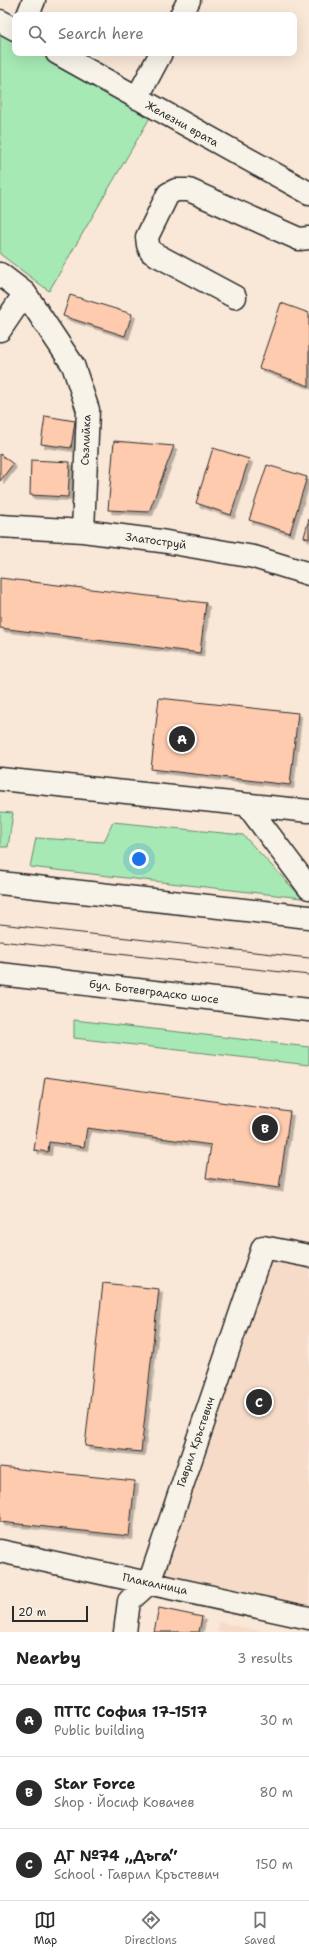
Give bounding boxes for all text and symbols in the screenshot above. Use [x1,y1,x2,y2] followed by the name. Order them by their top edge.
[12,12,297,56] search box
[26,23,48,45] icon: search
[58,24,144,44] text: Search here
[143,98,221,150] street label: Железни врата
[78,414,94,466] street label: Съзлийка
[125,529,187,553] street label: Златоструй
[169,724,195,754] pin: A
[129,849,149,869] your location
[88,977,220,1007] street label: бул. Ботевградско шосе
[252,1113,278,1143] pin: B
[246,1387,272,1417] pin: C
[174,1395,219,1489] street label: Гаврил Кръстевич
[121,1570,189,1598] street label: Плакалница
[12,1604,88,1623] scale bar
[18,1605,46,1620] text: 20 m
[16,1647,81,1669] text: Nearby
[237,1650,293,1667] text: 3 results
[54,1702,207,1722] text: ПТТС София 17-1517
[24,1712,34,1729] text: A
[259,1712,293,1729] text: 30 m
[54,1722,145,1739] text: Public building
[54,1774,136,1794] text: Star Force
[25,1784,33,1801] text: B
[259,1784,293,1801] text: 80 m
[54,1794,194,1811] text: Shop · Йосиф Ковачев
[54,1846,177,1866] text: ДГ №74 „Дъга“
[25,1856,33,1873] text: C
[255,1856,293,1873] text: 150 m
[54,1866,219,1883] text: School · Гаврил Кръстевич
[34,1909,57,1948] tab: Map
[124,1909,177,1948] tab: Directions
[244,1909,275,1948] tab: Saved

